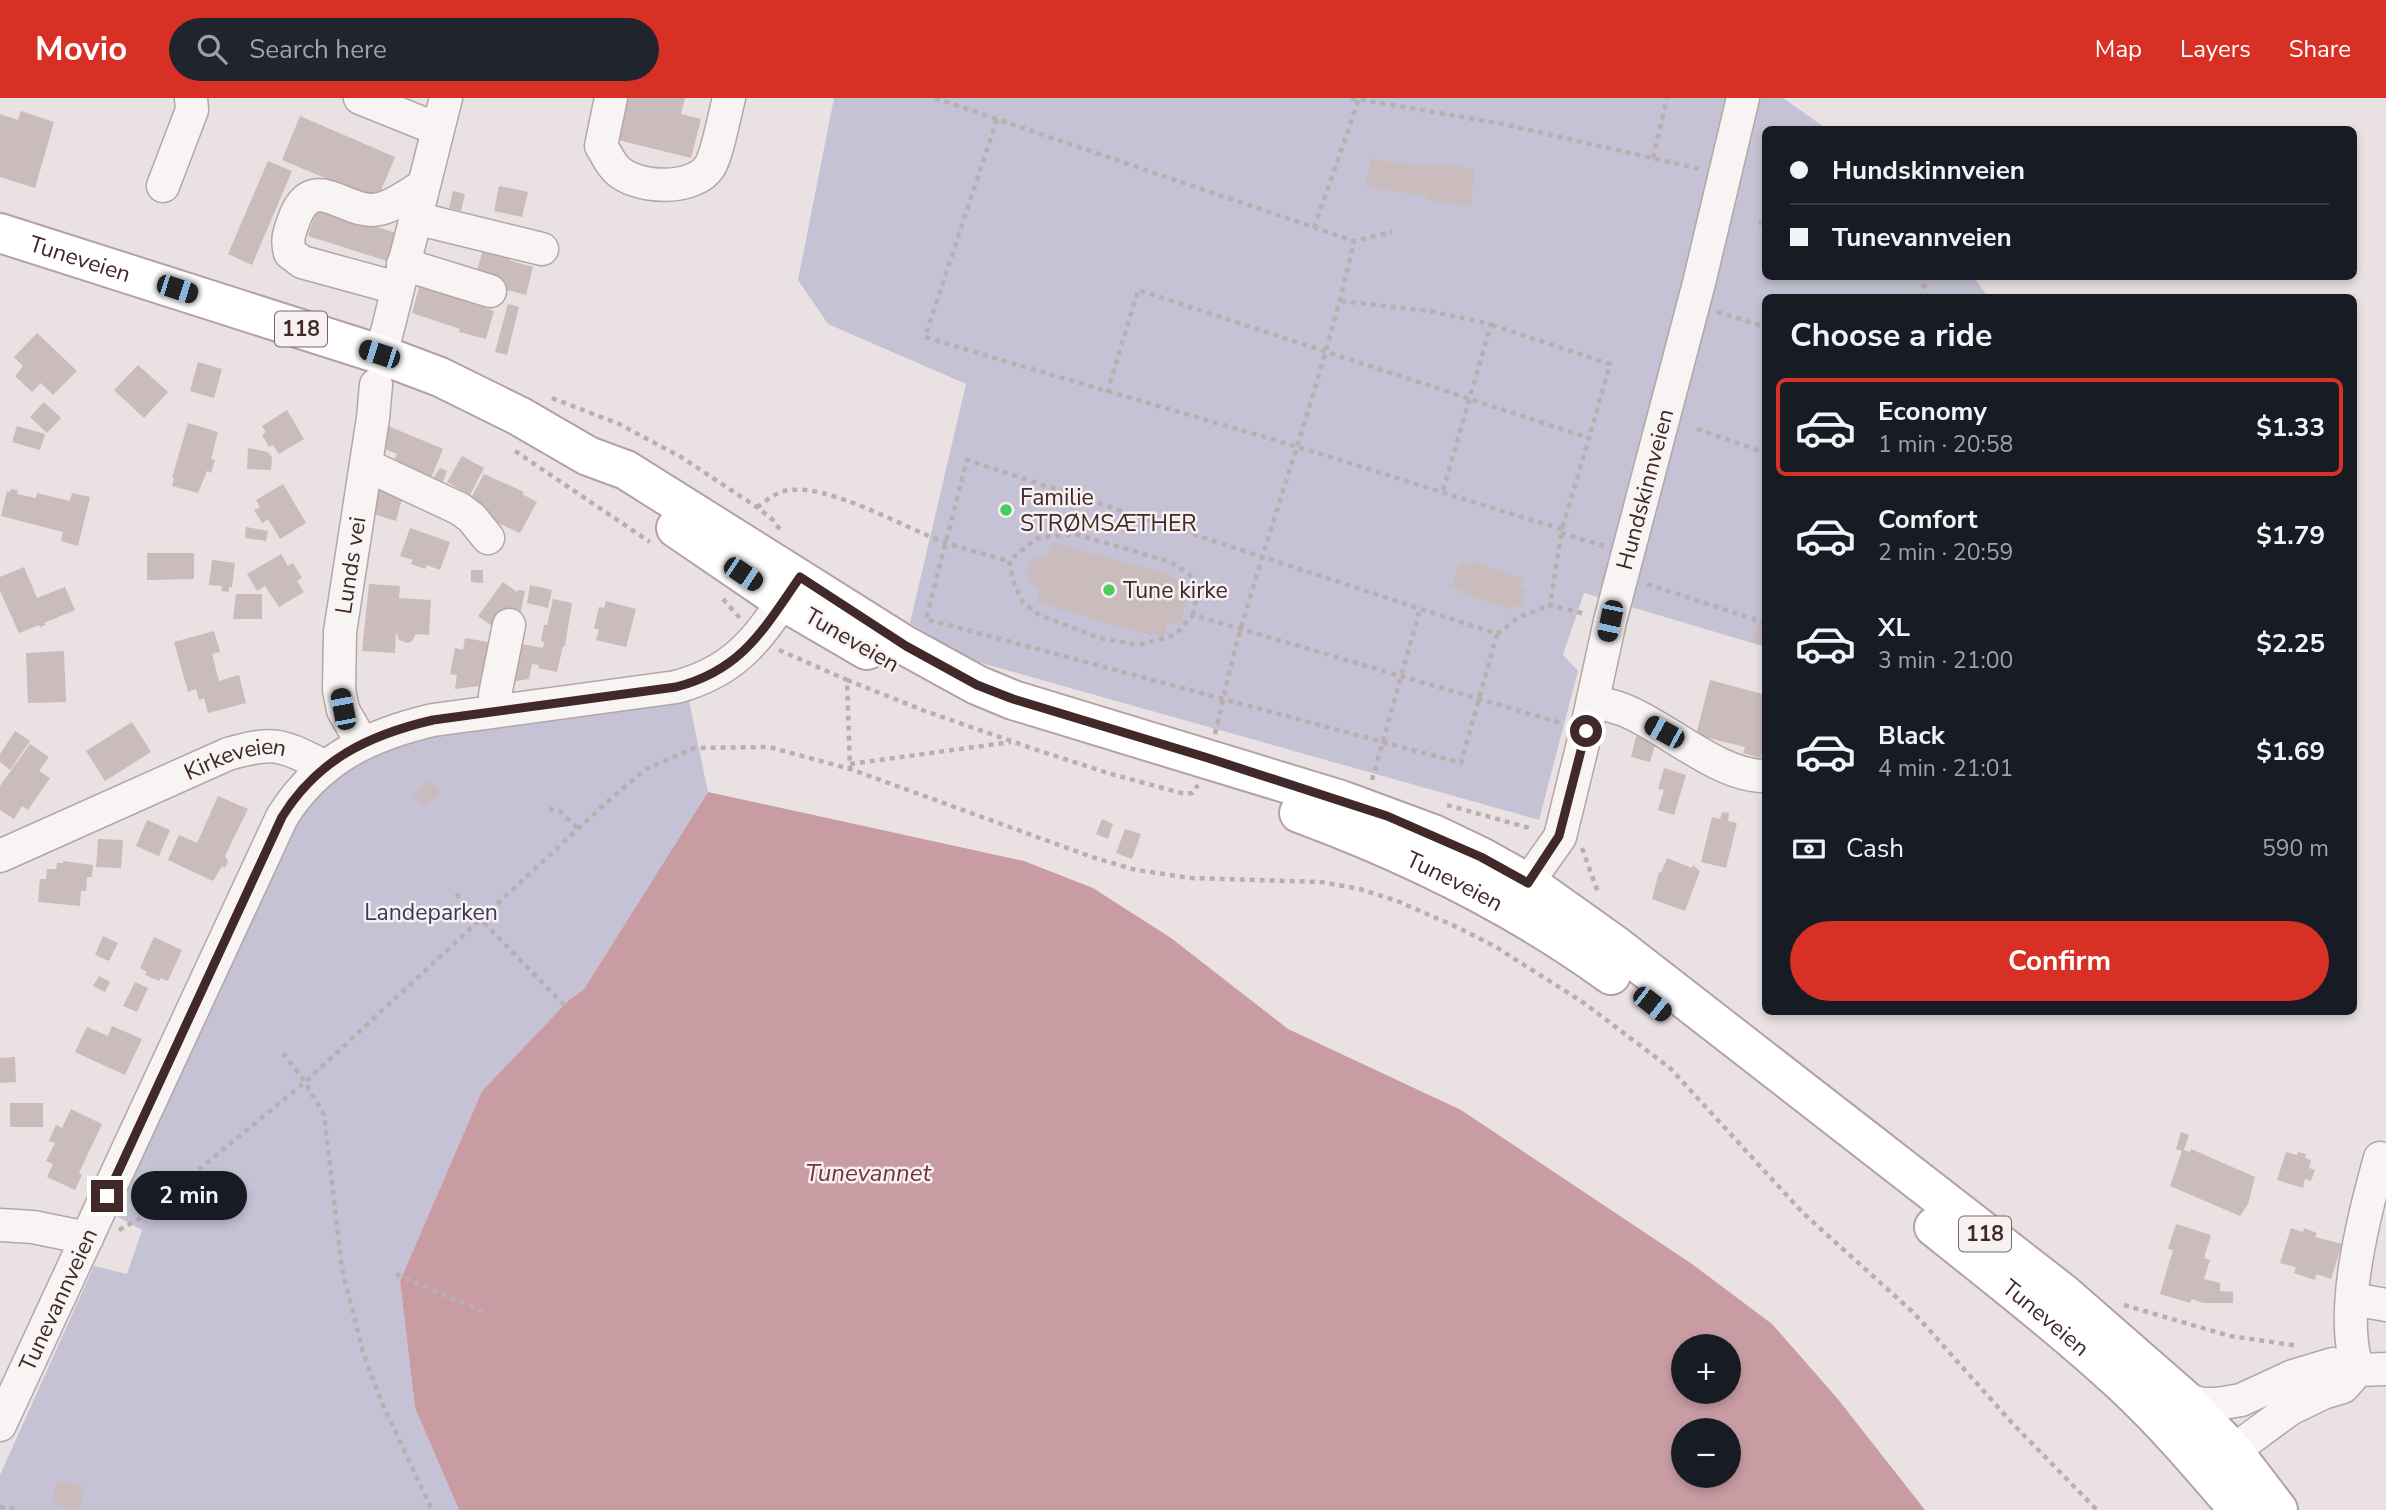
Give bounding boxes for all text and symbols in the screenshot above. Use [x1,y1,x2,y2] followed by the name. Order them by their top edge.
[169,18,659,81] search box
[35,27,127,72] text: Movio
[193,30,231,68] icon: search
[249,32,387,67] text: Search here
[2095,33,2142,65] text: Map
[2180,33,2251,65] text: Layers
[2289,33,2351,65] text: Share
[1832,153,2025,188] text: Hundskinnveien
[1832,220,2012,255] text: Tunevannveien
[25,228,135,289] street label: Tuneveien
[154,273,201,305] car
[275,312,327,346] road number: 118
[1790,314,1992,357] text: Choose a ride
[356,338,403,370] car
[1878,394,1987,429] text: Economy
[1794,396,1857,459] icon: car
[1609,405,1681,573] street label: Hundskinnveien
[2256,410,2325,445] text: $1.33
[1878,429,2013,460] text: 1 min · 20:58
[1020,482,1197,539] place label: Familie STRØMSÆTHER
[998,502,1014,518] marker: Familie STRØMSÆTHER
[1878,502,1978,537] text: Comfort
[1794,504,1857,567] icon: car
[328,515,373,616] street label: Lunds vei
[2256,518,2325,553] text: $1.79
[1878,537,2013,568] text: 2 min · 20:59
[720,554,767,594] car
[1123,575,1228,606] place label: Tune kirke
[1101,582,1117,598] marker: Tune kirke
[1596,598,1625,644] car
[799,600,905,680] street label: Tuneveien
[1878,610,1910,645] text: XL
[1794,612,1857,675] icon: car
[2256,626,2325,661] text: $2.25
[1878,645,2013,676] text: 3 min · 21:00
[329,686,358,732] car
[1641,713,1688,751] car
[1570,715,1602,747] route start
[1878,718,1945,753] text: Black
[1794,720,1857,783] icon: car
[179,731,289,787] street label: Kirkeveien
[2256,734,2325,769] text: $1.69
[1878,753,2013,784] text: 4 min · 21:01
[1790,830,1828,868] icon: cash
[1846,831,1904,866] text: Cash
[2262,833,2329,864] text: 590 m
[1401,844,1509,918] street label: Tuneveien
[364,897,498,928] park label: Landeparken
[1790,921,2329,1001] button: Confirm
[1629,983,1676,1025] car
[805,1157,931,1189] water label: Tunevannet
[132,1172,247,1220] callout: 2 min
[91,1180,123,1212] route end
[159,1180,219,1211] text: 2 min
[1959,1216,2011,1252] road number: 118
[11,1223,105,1377] street label: Tunevannveien
[1996,1272,2096,1363] street label: Tuneveien
[1671,1334,1741,1488] map controls
[1671,1334,1741,1404] button: +
[1671,1418,1741,1488] button: −

